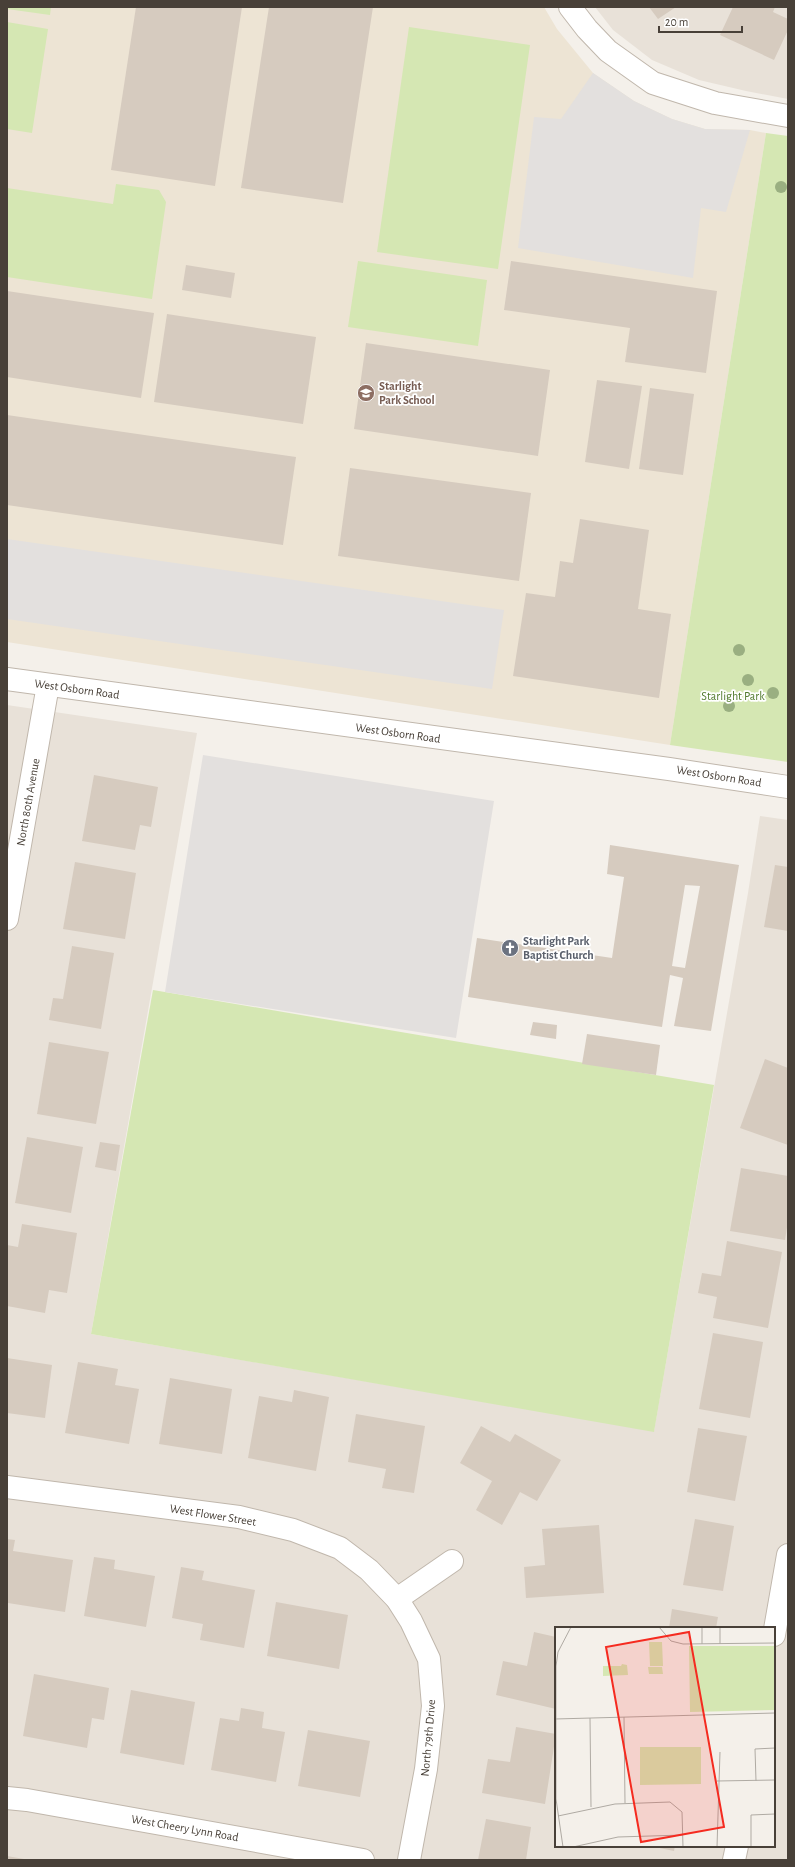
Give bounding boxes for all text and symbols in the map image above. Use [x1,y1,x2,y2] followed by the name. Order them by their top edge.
[659,8,742,34] scale bar
[665,16,688,28] text: 20 m
[379,380,435,406] place label: Starlight Park School
[356,383,376,403] school or university icon: Starlight Park School
[34,677,120,701] street label: West Osborn Road
[701,690,765,702] park label: Starlight Park
[355,721,441,745] street label: West Osborn Road
[14,757,42,847] street label: North 80th Avenue
[676,763,762,789] street label: West Osborn Road
[523,935,594,961] place label: Starlight Park Baptist Church
[500,938,520,958] church icon: Starlight Park Baptist Church
[169,1502,257,1528] street label: West Flower Street
[555,1627,775,1847] inset map
[419,1699,437,1777] street label: North 79th Drive
[130,1813,240,1844] street label: West Cheery Lynn Road

